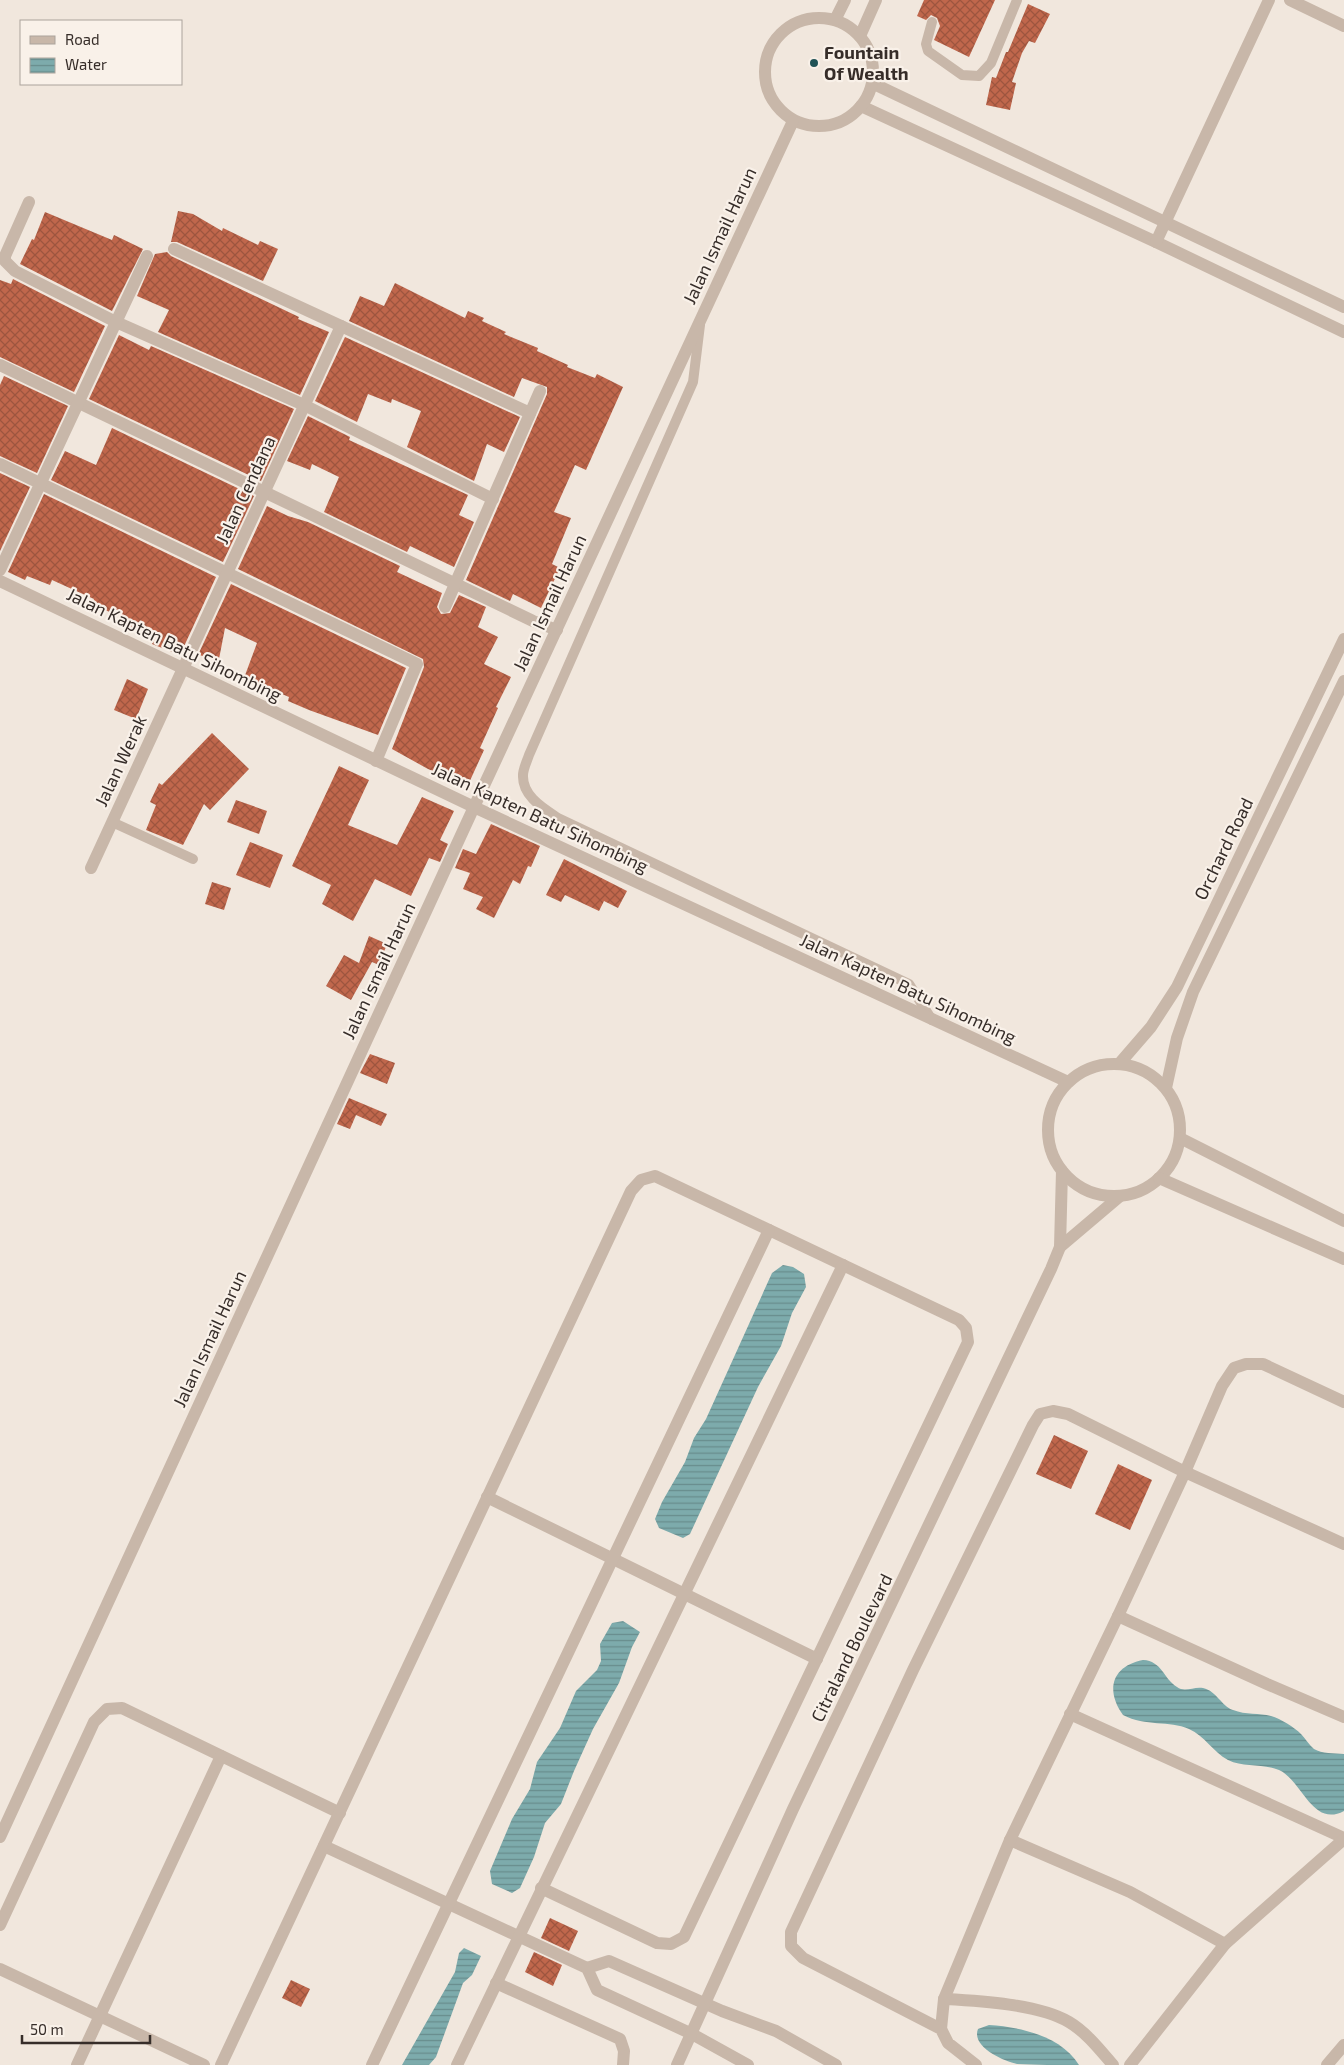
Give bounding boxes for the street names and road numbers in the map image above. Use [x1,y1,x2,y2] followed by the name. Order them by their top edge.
[678,164,760,307] street label: Jalan Ismail Harun
[210,432,280,547] street label: Jalan Cendana
[508,531,590,674] street label: Jalan Ismail Harun
[64,582,285,706] street label: Jalan Kapten Batu Sihombing
[89,711,151,810] street label: Jalan Werak
[429,757,652,877] street label: Jalan Kapten Batu Sihombing
[1189,794,1257,903] street label: Orchard Road
[337,899,419,1042] street label: Jalan Ismail Harun
[797,928,1020,1048] street label: Jalan Kapten Batu Sihombing
[168,1267,250,1410] street label: Jalan Ismail Harun
[806,1570,896,1725] street label: Citraland Boulevard

